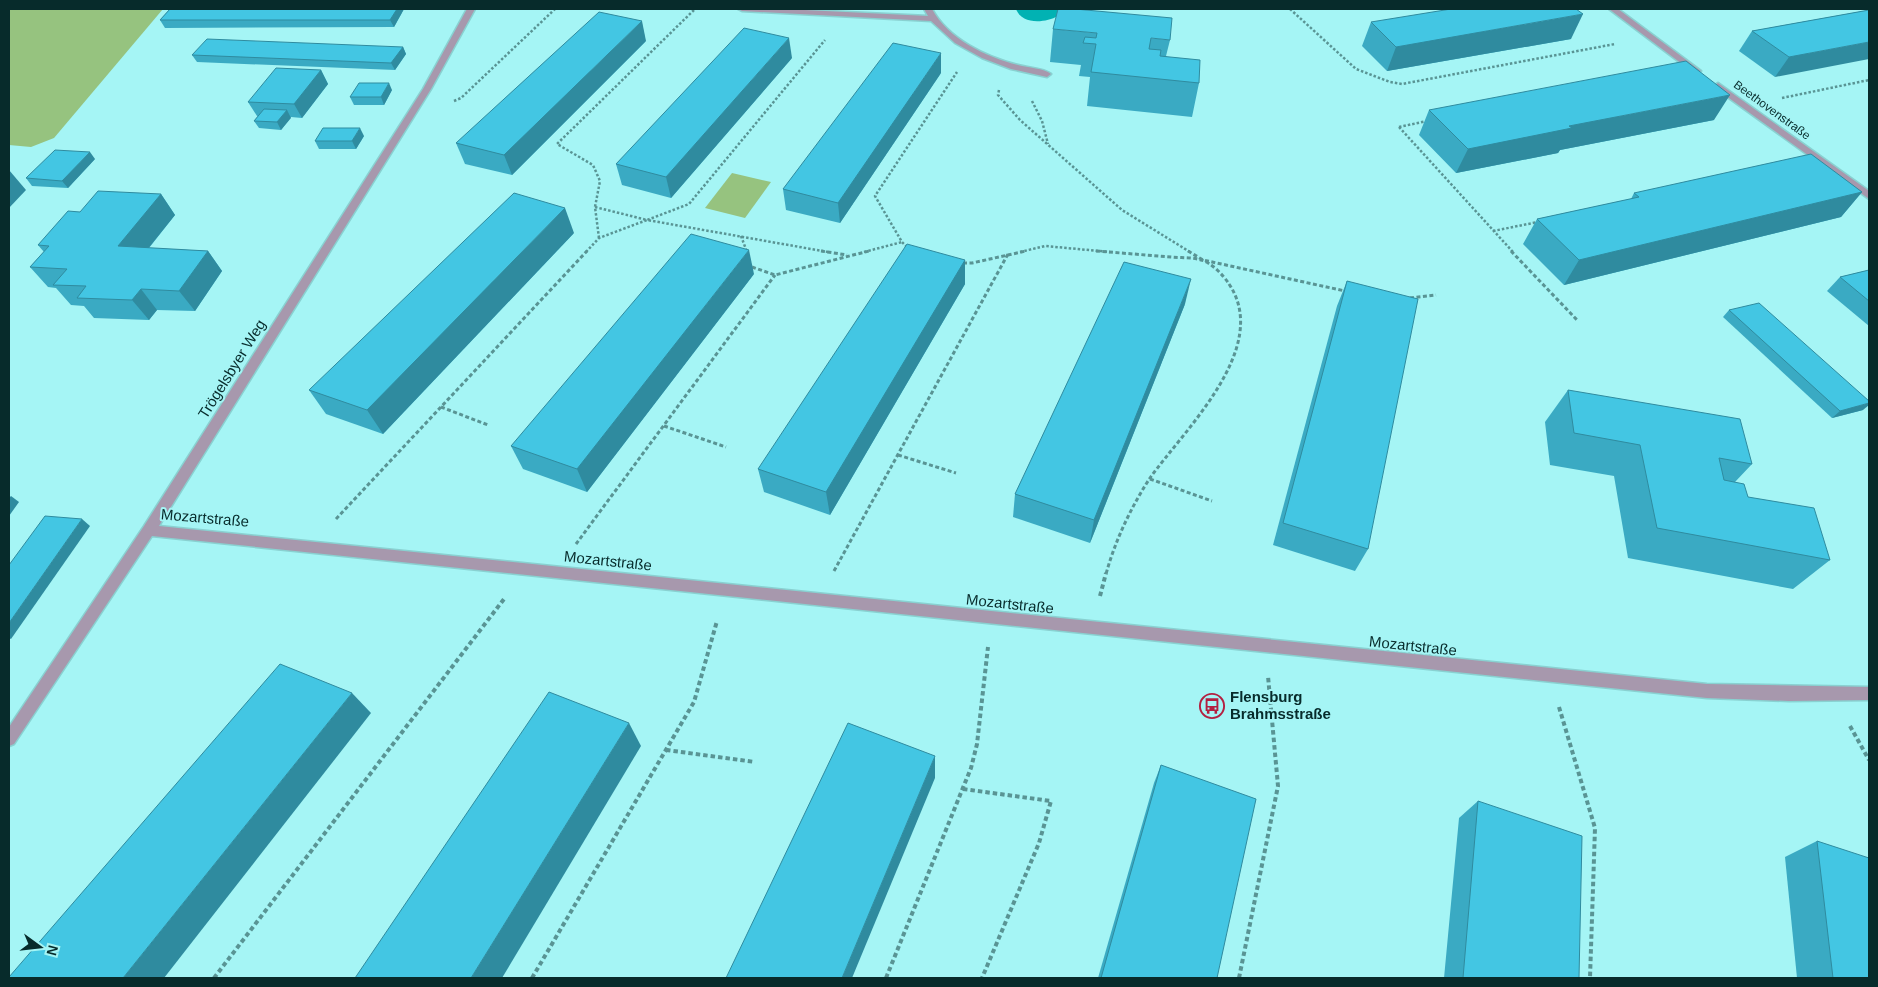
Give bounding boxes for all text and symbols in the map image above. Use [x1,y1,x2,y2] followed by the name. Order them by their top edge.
[1731,77,1813,143] street label: Beethovenstraße
[194,316,269,421] street label: Trögelsbyer Weg
[160,505,250,530] street label: Mozartstraße
[563,547,653,574] street label: Mozartstraße
[965,590,1055,617] street label: Mozartstraße
[1368,632,1458,659] street label: Mozartstraße
[1230,688,1331,722] place label: Flensburg Brahmsstraße
[1199,693,1225,719] bus stop icon: Flensburg Brahmsstraße
[15,922,65,972] north arrow
[44,943,62,957] text: N

